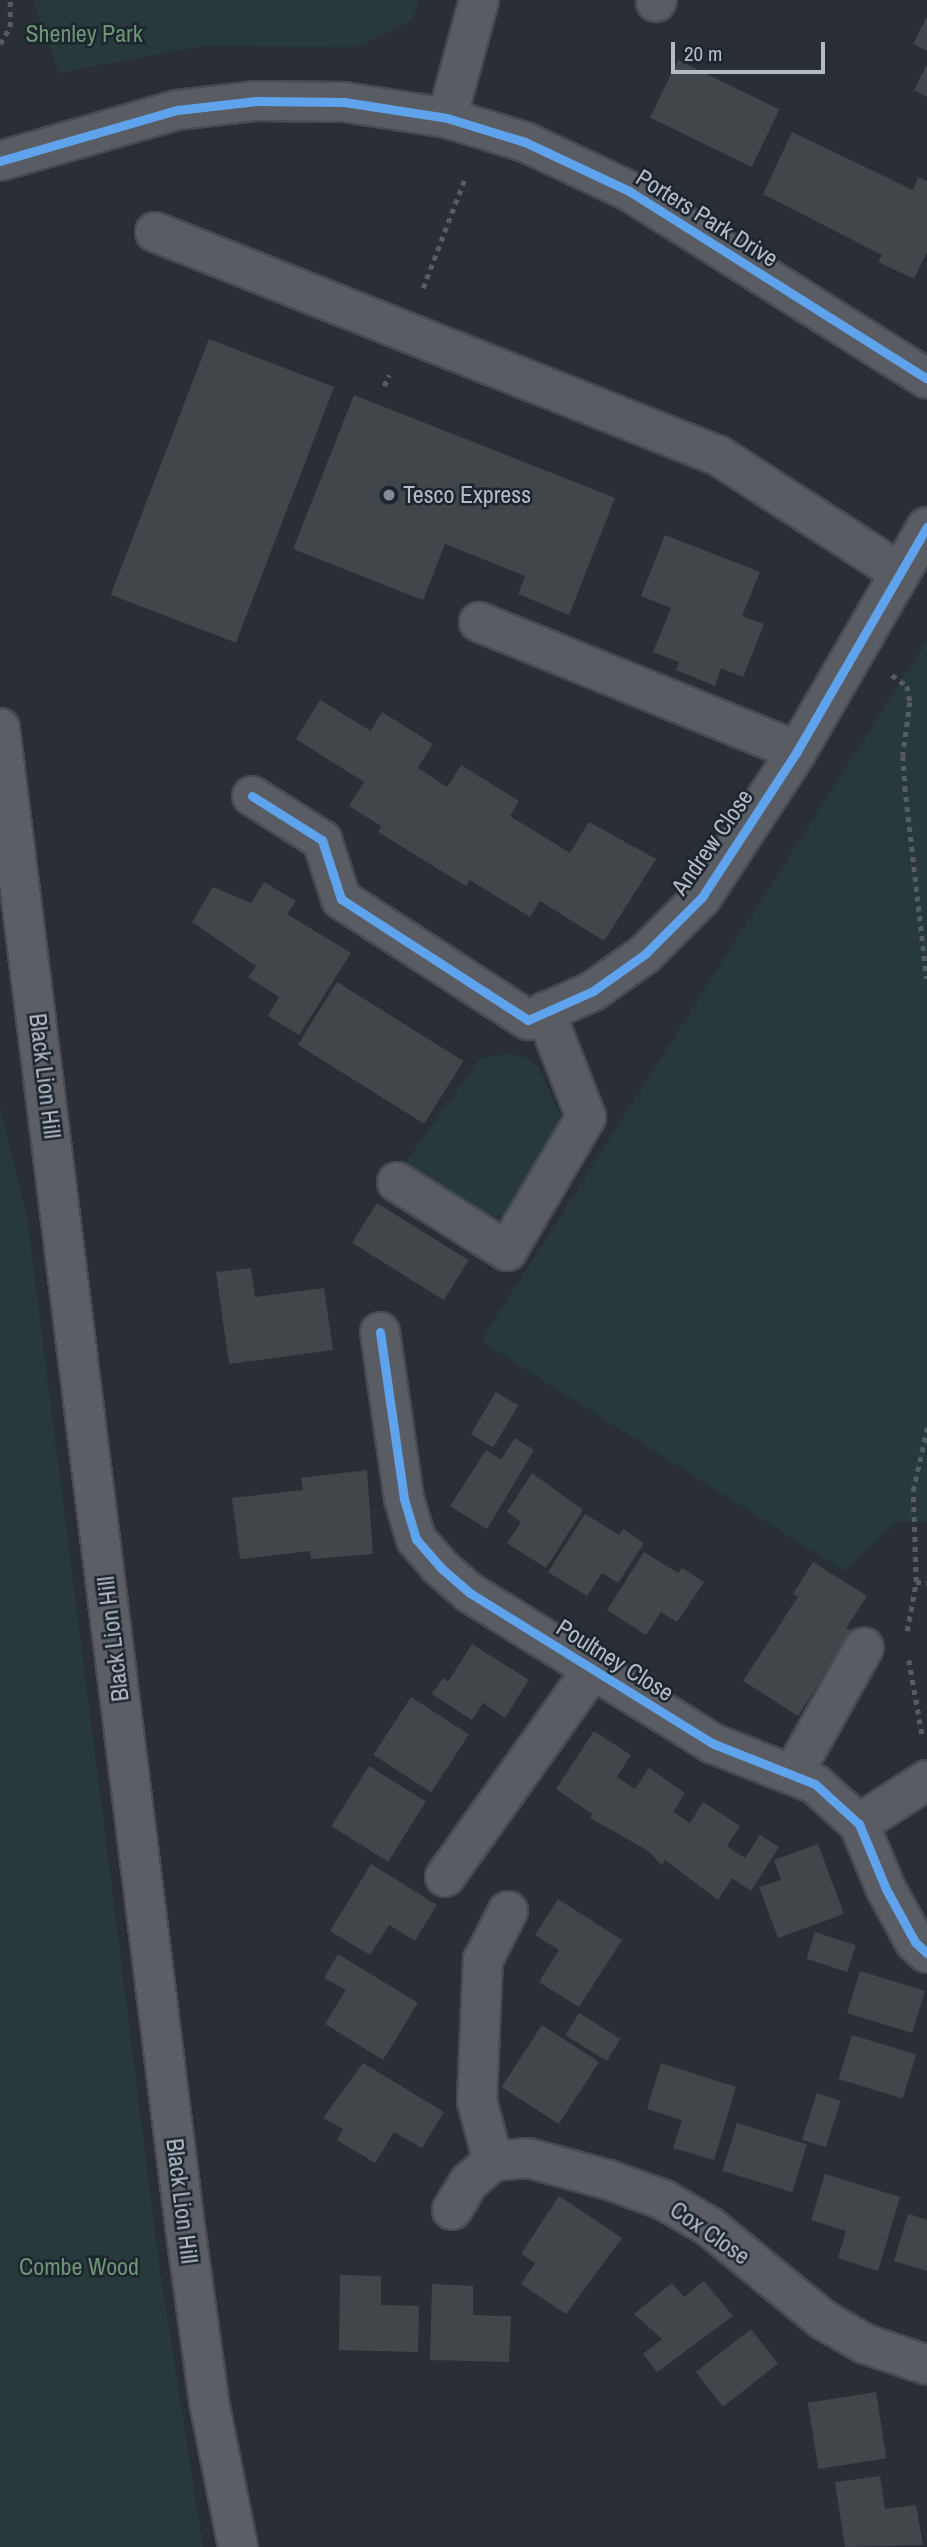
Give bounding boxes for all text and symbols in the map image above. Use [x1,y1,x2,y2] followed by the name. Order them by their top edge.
[25,20,143,48] park label: Shenley Park
[675,28,829,72] scale bar
[684,39,722,68] text: 20 m
[631,163,783,273] street label: Porters Park Drive
[403,481,531,509] place label: Tesco Express
[381,487,397,503] marker: Tesco Express
[665,784,759,900] street label: Andrew Close
[23,1012,67,1140] street label: Black Lion Hill
[91,1575,135,1703] street label: Black Lion Hill
[551,1613,679,1707] street label: Poultney Close
[160,2137,204,2265] street label: Black Lion Hill
[665,2195,755,2271] street label: Cox Close
[19,2253,139,2281] park label: Combe Wood

